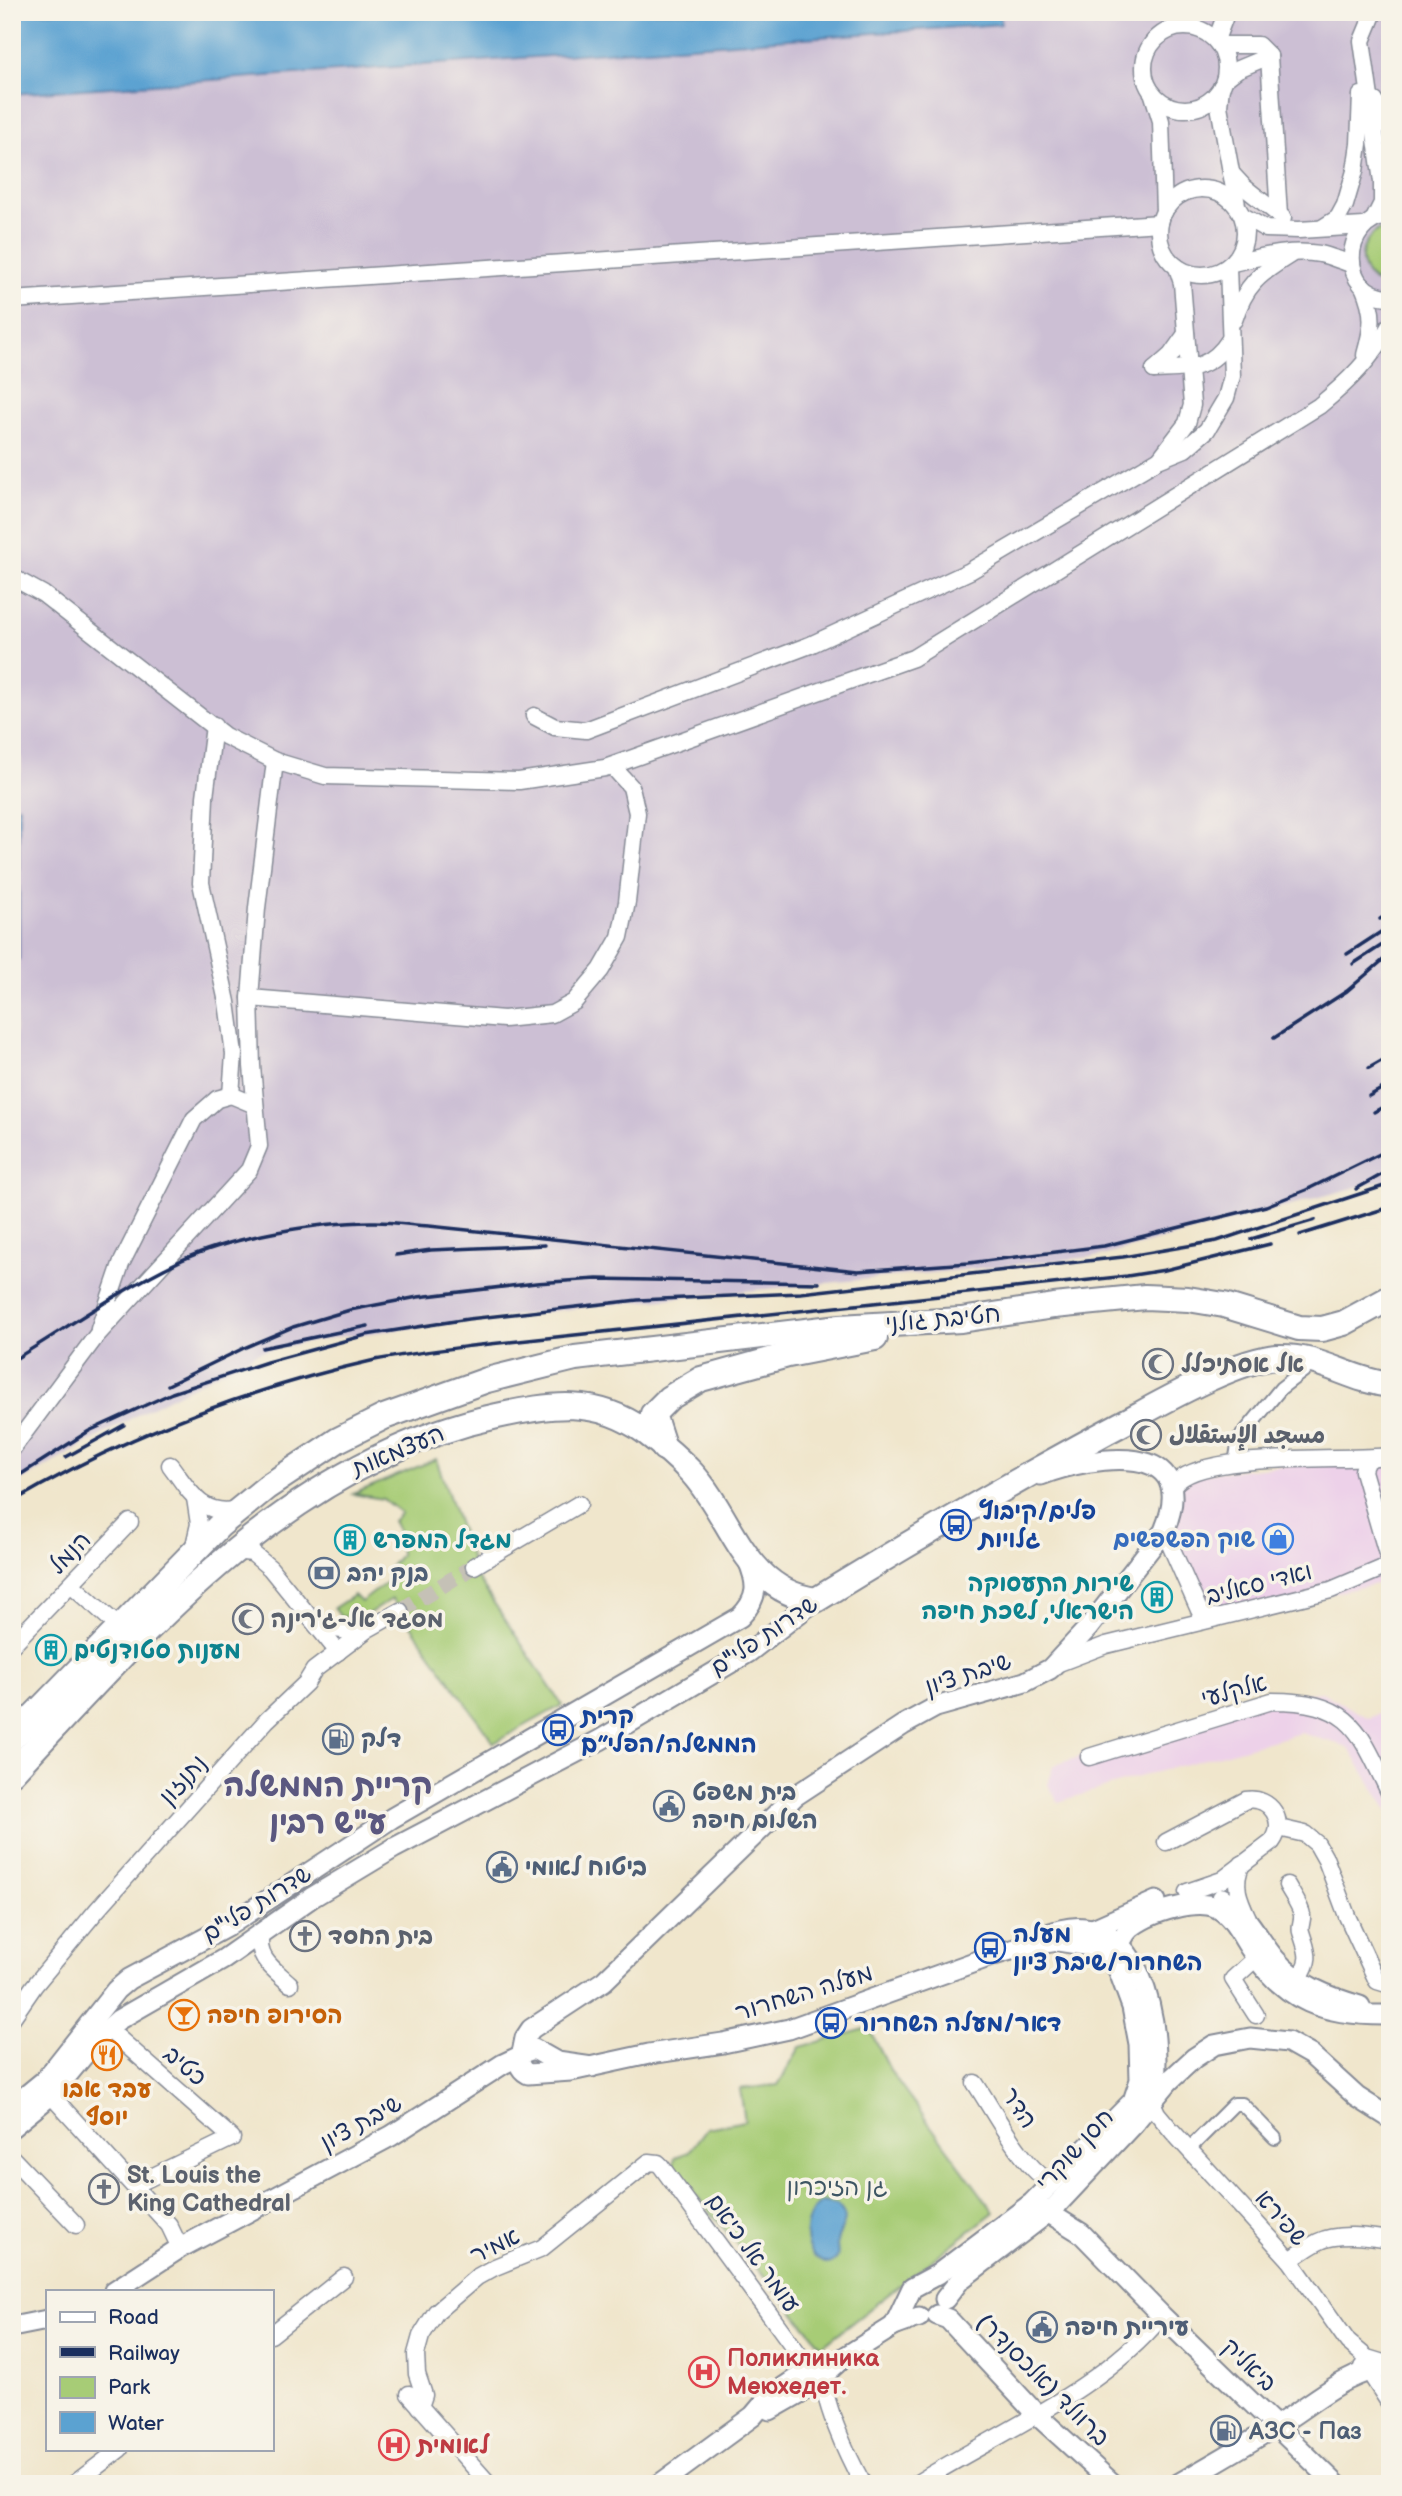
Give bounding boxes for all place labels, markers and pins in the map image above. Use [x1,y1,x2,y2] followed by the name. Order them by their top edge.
[1141,1347,1175,1381] mosque icon: אל אסתיכלל
[1181,1350,1304,1379] place label: אל אסתיכלל
[1129,1418,1163,1452] mosque icon: مسجد الإستقلال
[1169,1421,1325,1451] place label: مسجد الإستقلال
[977,1497,1096,1554] place label: פלים/קיבוץ גלויות
[939,1508,973,1542] bus stop icon: פלים/קיבוץ גלויות
[1261,1522,1295,1556] shop icon: שוק הפשפשים
[333,1523,367,1557] building icon: מגדל המפרש
[1113,1525,1255,1554] place label: שוק הפשפשים
[373,1526,512,1555] place label: מגדל המפרש
[307,1556,341,1590] bank icon: בנק יהב
[346,1559,429,1588] place label: בנק יהב
[921,1569,1134,1626] place label: שירות התעסוקה הישראלי, לשכת חיפה
[1140,1580,1174,1614] building icon: שירות התעסוקה הישראלי, לשכת חיפה
[231,1602,265,1636] mosque icon: מסגד אל-ג'רינה
[271,1605,443,1634] place label: מסגד אל-ג'רינה
[34,1633,68,1667] building icon: מענות סטודנטים
[74,1636,241,1665] place label: מענות סטודנטים
[579,1702,757,1759] place label: קרית הממשלה/הפלי״ם
[541,1713,575,1747] bus stop icon: קרית הממשלה/הפלי״ם
[321,1722,355,1756] fuel station icon: דלק
[361,1725,401,1754] place label: דלק
[692,1778,818,1835] place label: בית משפט השלום חיפה
[652,1789,686,1823] public building icon: בית משפט השלום חיפה
[485,1850,519,1884] public building icon: ביטוח לאומי
[525,1853,647,1882] place label: ביטוח לאומי
[288,1919,322,1953] church icon: בית החסד
[1013,1920,1203,1977] place label: מעלה השחרור/שיבת ציון
[328,1922,433,1951] place label: בית החסד
[973,1931,1007,1965] bus stop icon: מעלה השחרור/שיבת ציון
[167,1998,201,2032] bar icon: הסירופ חיפה
[207,2001,343,2030] place label: הסירופ חיפה
[814,2006,848,2040] bus stop icon: דאר/מעלה השחרור
[854,2009,1062,2038] place label: דאר/מעלה השחרור
[90,2038,124,2072] restaurant icon: עבד אבו יוסף
[62,2075,152,2132] place label: עבד אבו יוסף
[127,2161,291,2218] place label: St. Louis the King Cathedral
[87,2172,121,2206] church icon: St. Louis the King Cathedral
[1025,2310,1059,2344] public building icon: עיריית חיפה
[1065,2313,1189,2342] place label: עיריית חיפה
[727,2344,880,2401] place label: Поликлиника Меюхедет.
[687,2355,721,2389] hospital icon: Поликлиника Меюхедет.
[1209,2414,1243,2448] fuel station icon: АЗС - Паз
[1248,2417,1362,2446] place label: АЗС - Паз
[377,2428,411,2462] hospital icon: לאומית
[415,2431,490,2460] place label: לאומית

